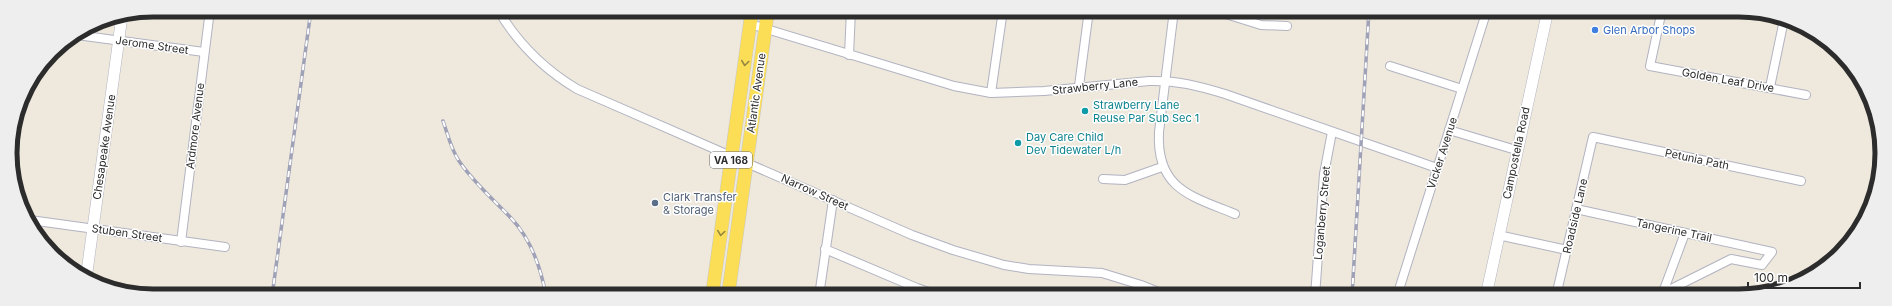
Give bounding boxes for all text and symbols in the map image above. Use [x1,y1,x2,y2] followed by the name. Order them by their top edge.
[1603,23,1695,37] place label: Glen Arbor Shops
[1590,25,1600,35] marker: Glen Arbor Shops
[115,33,190,57] street label: Jerome Street
[743,52,769,134] street label: Atlantic Avenue
[741,59,750,66] one-way arrow
[1681,65,1775,95] street label: Golden Leaf Drive
[1051,75,1139,97] street label: Strawberry Lane
[183,82,207,170] street label: Ardmore Avenue
[90,93,118,201] street label: Chesapeake Avenue
[1093,98,1199,125] place label: Strawberry Lane Reuse Par Sub Sec 1
[1080,106,1090,116] marker: Strawberry Lane Reuse Par Sub Sec 1
[1499,106,1533,200] street label: Campostella Road
[1424,115,1460,191] street label: Vicker Avenue
[1026,130,1121,157] place label: Day Care Child Dev Tidewater L/h
[1013,138,1023,148] marker: Day Care Child Dev Tidewater L/h
[1664,145,1730,173] street label: Petunia Path
[710,152,752,168] road number: VA 168
[1311,165,1333,261] street label: Loganberry Street
[779,171,851,213] street label: Narrow Street
[1560,177,1590,255] street label: Roadside Lane
[663,190,737,217] place label: Clark Transfer & Storage
[650,198,660,208] marker: Clark Transfer & Storage
[1635,215,1713,245] street label: Tangerine Trail
[91,221,163,245] street label: Stuben Street
[717,230,726,236] one-way arrow
[1748,264,1860,290] scale bar
[1754,270,1788,285] text: 100 m

